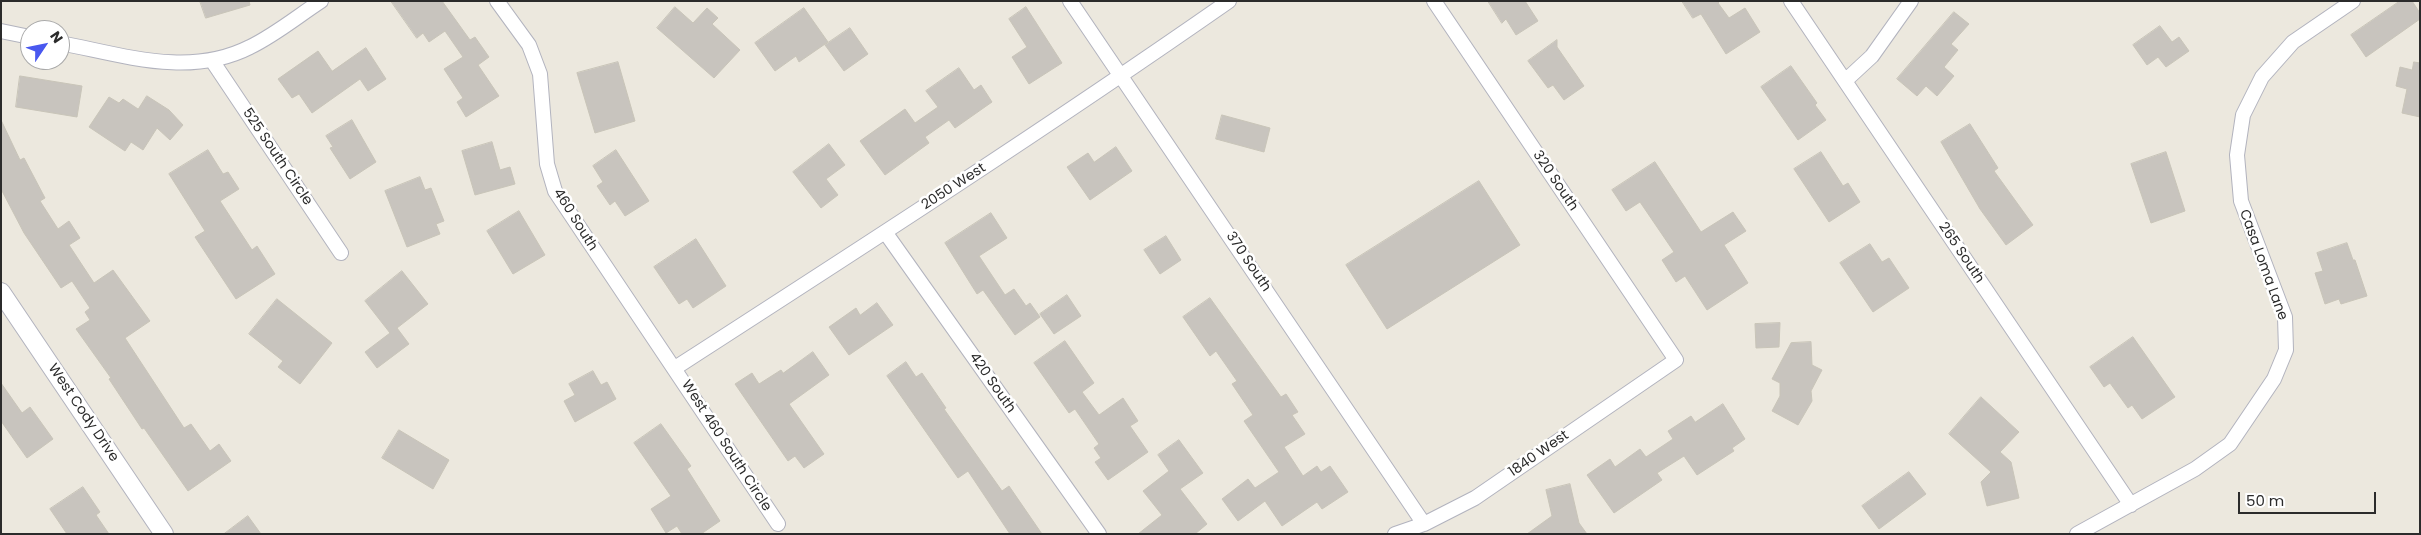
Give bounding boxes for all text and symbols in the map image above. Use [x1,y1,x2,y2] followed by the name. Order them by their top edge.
[20,20,70,70] north arrow
[45,27,68,47] text: N
[238,105,316,209] street label: 525 South Circle
[1529,148,1581,214] street label: 320 South
[919,160,989,214] street label: 2050 West
[549,186,601,254] street label: 460 South
[2235,207,2291,323] street label: Casa Loma Lane
[1935,219,1987,287] street label: 265 South
[1222,229,1274,295] street label: 370 South
[965,350,1019,416] street label: 420 South
[44,361,122,465] street label: West Cody Drive
[677,377,775,515] street label: West 460 South Circle
[1506,427,1572,481] street label: 1840 West
[2241,482,2378,514] scale bar
[2246,490,2284,511] text: 50 m

